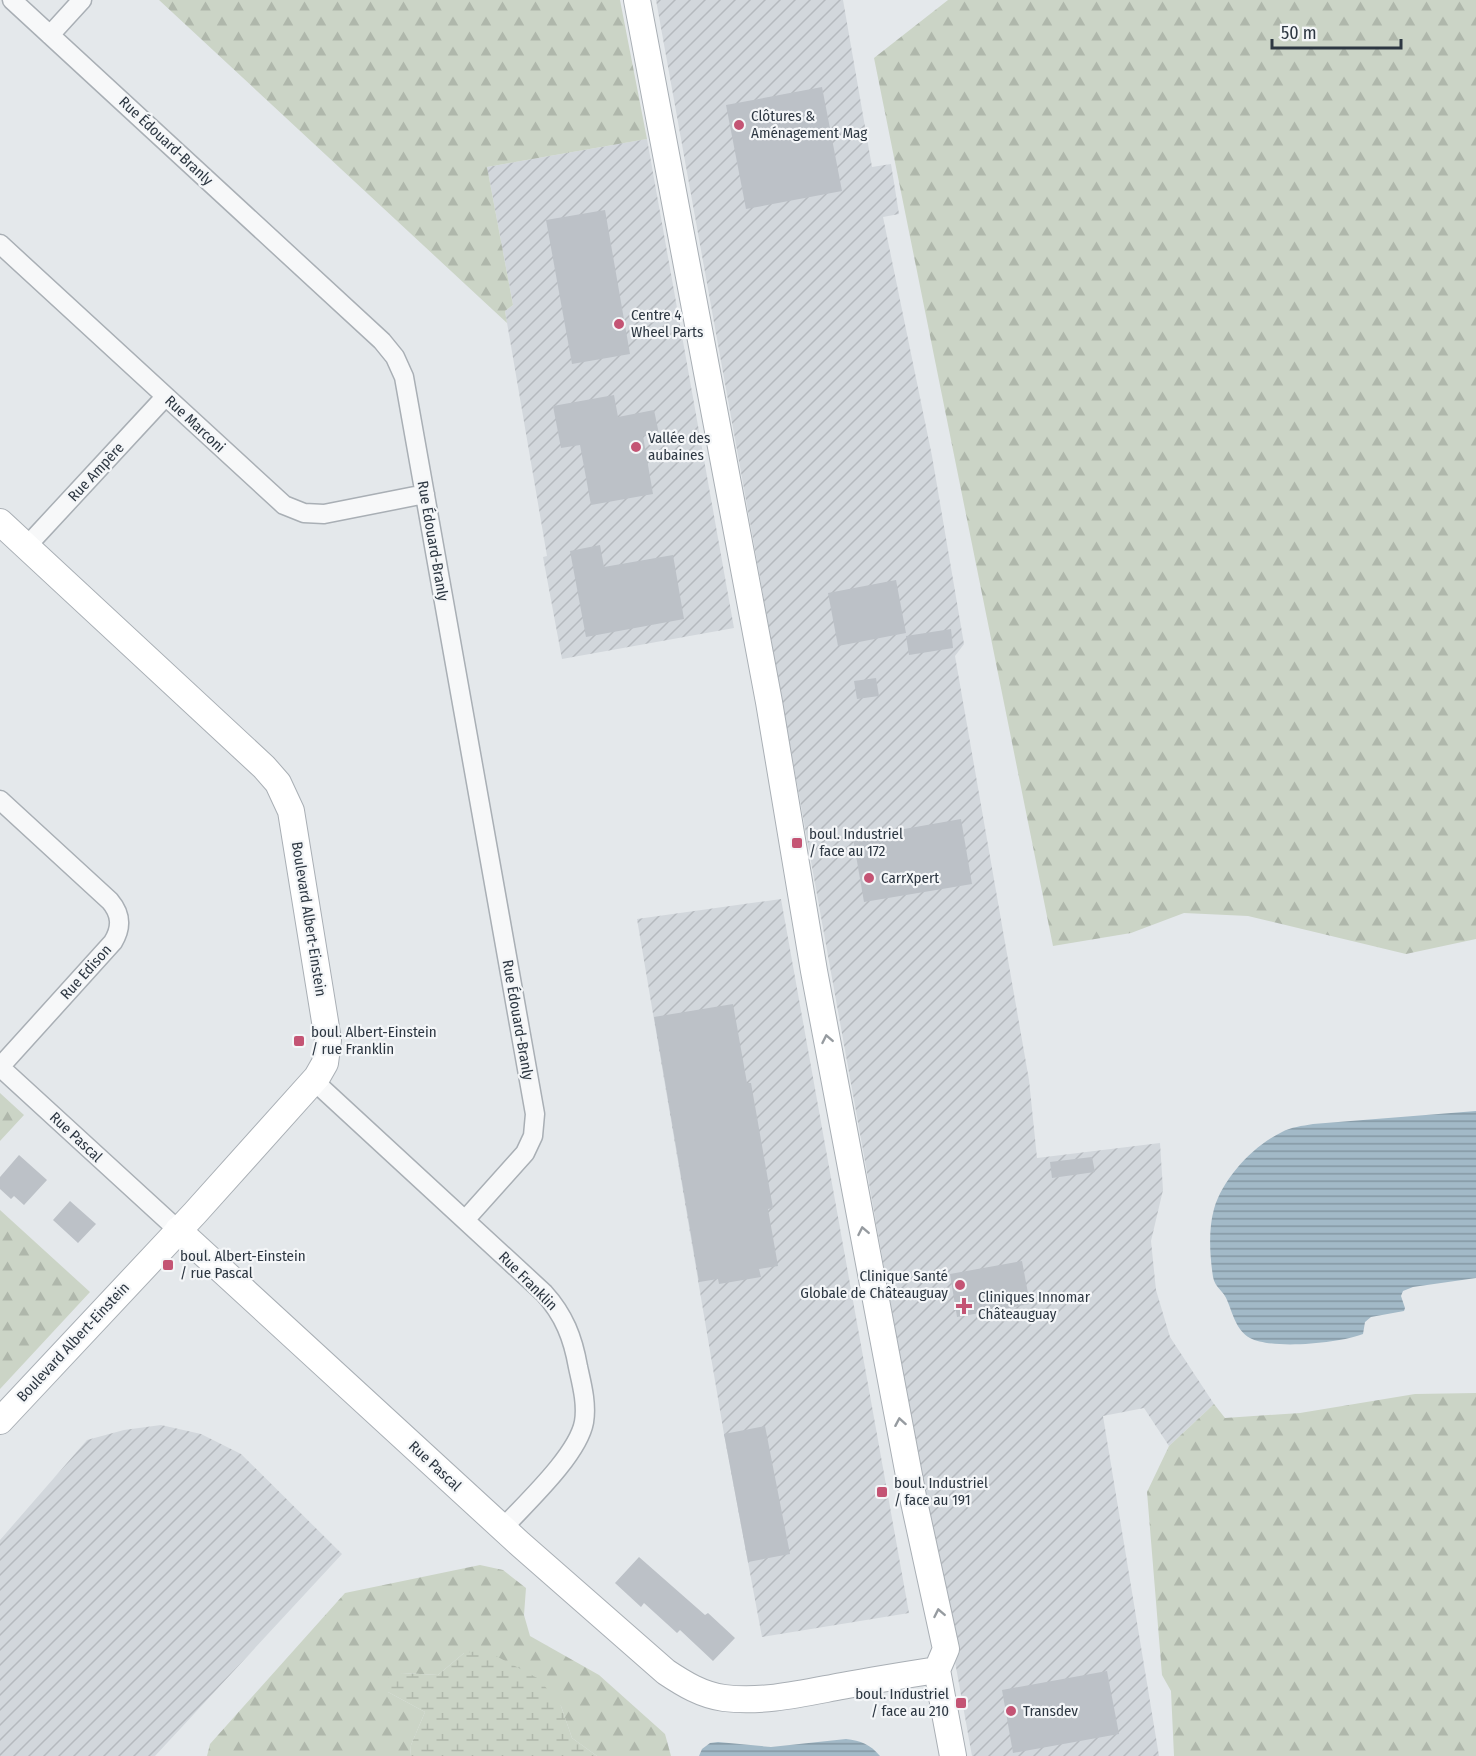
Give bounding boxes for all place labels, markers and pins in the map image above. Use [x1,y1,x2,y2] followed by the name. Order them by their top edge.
[751,107,867,142] place label: Clôtures & Aménagement Mag
[732,118,746,132] marker: Clôtures & Aménagement Mag
[631,306,703,341] place label: Centre 4 Wheel Parts
[612,317,626,331] marker: Centre 4 Wheel Parts
[648,429,710,464] place label: Vallée des aubaines
[629,440,643,454] marker: Vallée des aubaines
[809,825,903,860] place label: boul. Industriel / face au 172
[790,836,804,850] marker: boul. Industriel / face au 172
[881,869,939,887] place label: CarrXpert
[862,871,876,885] marker: CarrXpert
[311,1023,437,1058] place label: boul. Albert-Einstein / rue Franklin
[292,1034,306,1048] marker: boul. Albert-Einstein / rue Franklin
[180,1247,306,1282] place label: boul. Albert-Einstein / rue Pascal
[161,1258,175,1272] marker: boul. Albert-Einstein / rue Pascal
[800,1267,948,1302] place label: Clinique Santé Globale de Châteauguay
[953,1278,967,1292] marker: Clinique Santé Globale de Châteauguay
[978,1288,1091,1323] place label: Cliniques Innomar Châteauguay
[955,1297,973,1315] marker: Cliniques Innomar Châteauguay
[894,1474,988,1509] place label: boul. Industriel / face au 191
[875,1485,889,1499] marker: boul. Industriel / face au 191
[855,1685,949,1720] place label: boul. Industriel / face au 210
[954,1696,968,1710] marker: boul. Industriel / face au 210
[1023,1702,1078,1720] place label: Transdev
[1004,1704,1018,1718] marker: Transdev

